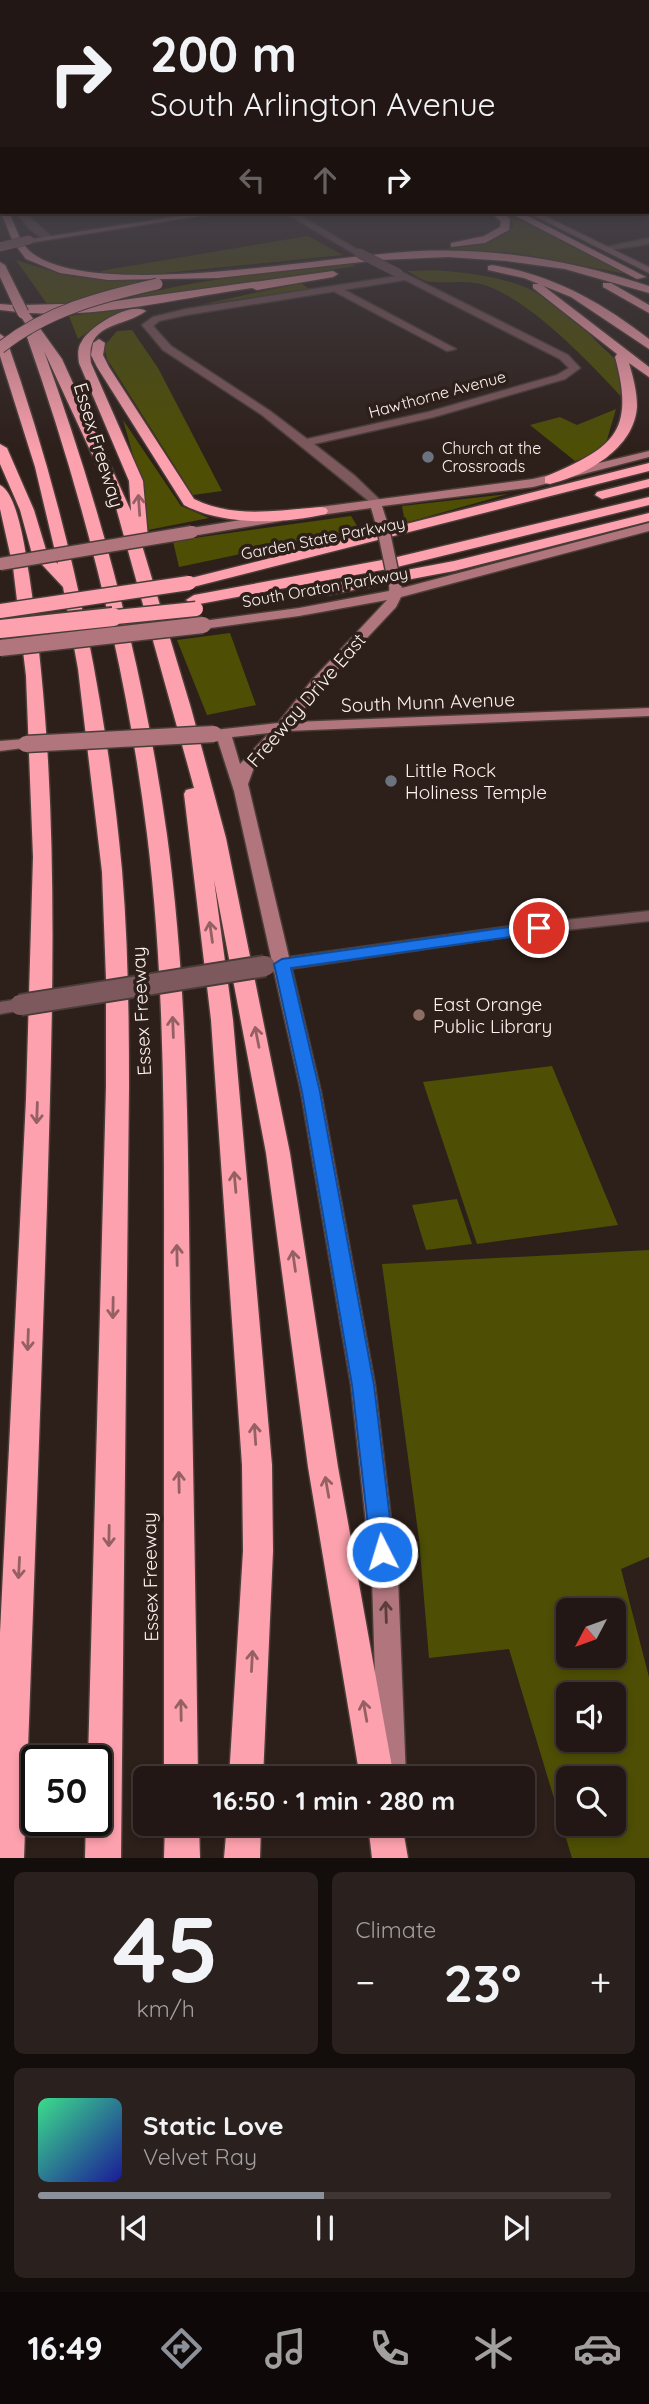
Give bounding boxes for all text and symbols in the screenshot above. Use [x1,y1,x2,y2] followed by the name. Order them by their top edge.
[150,23,297,84] text: 200 m
[35,28,126,119] icon: right
[150,84,496,124] text: South Arlington Avenue
[233,161,271,199] icon: left
[306,161,344,199] icon: ahead
[379,161,417,199] icon: right
[366,366,508,422] street label: Hawthorne Avenue
[69,380,129,510] street label: Essex Freeway
[442,438,541,476] place label: Church at the Crossroads
[420,449,436,465] marker: Church at the Crossroads
[133,494,146,517] one-way arrow
[239,512,407,564] street label: Garden State Parkway
[241,563,409,611] street label: South Oraton Parkway
[241,628,371,772] street label: Freeway Drive East
[341,687,515,717] street label: South Munn Avenue
[405,758,547,804] place label: Little Rock Holiness Temple
[383,773,399,789] marker: Little Rock Holiness Temple
[509,898,569,958] pin
[520,909,558,947] icon: arrive
[204,921,217,943] one-way arrow
[126,946,156,1076] street label: Essex Freeway
[433,992,552,1038] place label: East Orange Public Library
[411,1007,427,1023] marker: East Orange Public Library
[166,1016,179,1039] one-way arrow
[250,1026,263,1049] one-way arrow
[31,1101,44,1124] one-way arrow
[228,1172,241,1194] one-way arrow
[170,1244,184,1267] one-way arrow
[287,1251,300,1273] one-way arrow
[106,1297,120,1320] one-way arrow
[21,1329,34,1352] one-way arrow
[248,1423,261,1445] one-way arrow
[172,1471,186,1494] one-way arrow
[319,1476,333,1498] one-way arrow
[137,1512,163,1642] street label: Essex Freeway
[345,1515,419,1589] position arrow
[102,1524,116,1547] one-way arrow
[12,1556,25,1579] one-way arrow
[556,1598,626,1668] north arrow
[556,1598,626,1836] map controls
[379,1601,392,1624] one-way arrow
[246,1650,259,1673] one-way arrow
[556,1682,626,1752] button: sound
[174,1699,188,1722] one-way arrow
[358,1700,371,1723] one-way arrow
[21,1745,112,1836] speed limit sign: 50
[556,1766,626,1836] button: search
[213,1784,455,1817] text: 16:50 · 1 min · 280 m
[113,1891,219,2005] text: 45
[356,1915,436,1944] text: Climate
[443,1950,521,2015] text: 23°
[356,1958,375,2006] text: −
[590,1958,611,2006] text: +
[137,1994,195,2023] text: km/h
[143,2109,284,2142] text: Static Love
[143,2142,257,2171] text: Velvet Ray
[115,2209,153,2247] icon: previous
[306,2209,344,2247] icon: pause
[497,2209,535,2247] icon: next
[157,2324,206,2373] icon: directions
[261,2324,310,2373] icon: music
[365,2324,414,2373] icon: phone
[469,2324,518,2373] icon: climate
[573,2324,622,2373] icon: car
[27,2328,103,2368] text: 16:49

